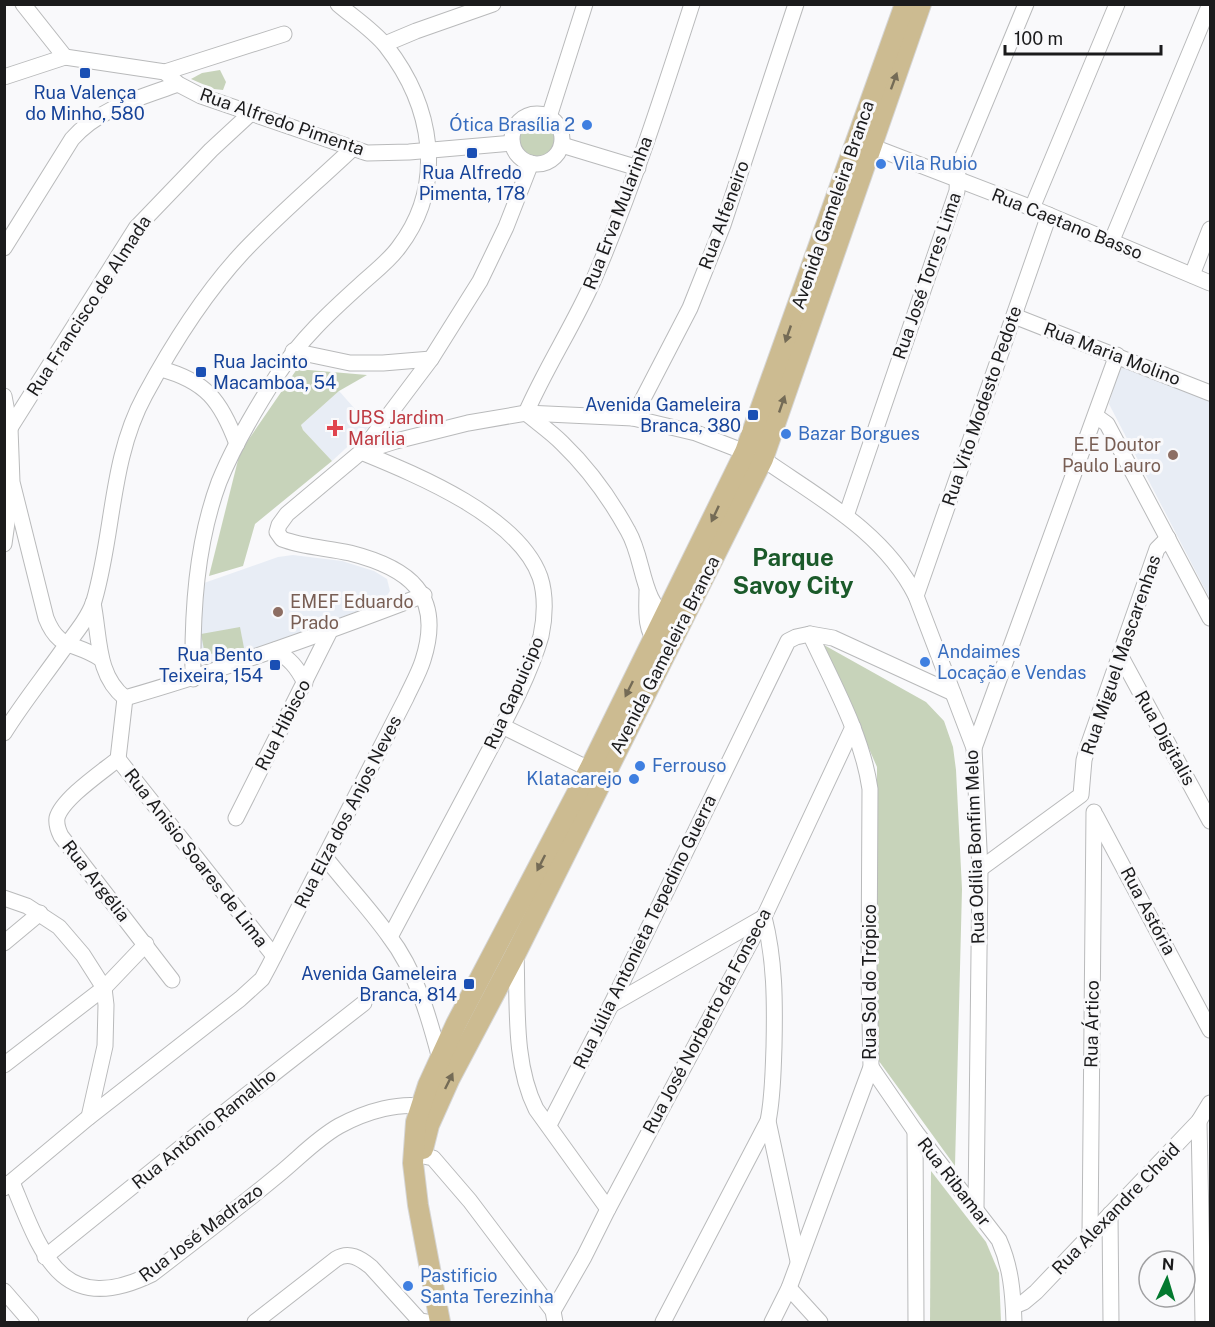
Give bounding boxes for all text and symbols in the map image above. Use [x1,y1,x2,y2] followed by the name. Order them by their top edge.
[1005,18,1161,56] scale bar
[1014,28,1063,49] text: 100 m
[78,66,92,80] marker: Rua Valença do Minho, 580
[890,72,900,90] one-way arrow
[25,82,145,124] place label: Rua Valença do Minho, 580
[197,83,367,160] street label: Rua Alfredo Pimenta
[787,98,878,312] street label: Avenida Gameleira Branca
[449,113,575,135] place label: Ótica Brasília 2
[580,118,594,132] marker: Ótica Brasília 2
[579,133,656,292] street label: Rua Erva Mularinha
[465,146,479,160] marker: Rua Alfredo Pimenta, 178
[893,153,977,174] place label: Vila Rubio
[874,157,888,171] marker: Vila Rubio
[694,158,753,272] street label: Rua Alfeneiro
[419,162,525,204] place label: Rua Alfredo Pimenta, 178
[989,184,1146,263] street label: Rua Caetano Basso
[888,190,965,362] street label: Rua José Torres Lima
[22,211,155,400] street label: Rua Francisco de Almada
[937,303,1026,509] street label: Rua Vito Modesto Pedote
[1041,318,1184,389] street label: Rua Maria Molino
[783,325,793,343] one-way arrow
[213,351,336,393] place label: Rua Jacinto Macamboa, 54
[194,365,208,379] marker: Rua Jacinto Macamboa, 54
[585,394,741,436] place label: Avenida Gameleira Branca, 380
[777,395,787,413] one-way arrow
[348,407,444,449] place label: UBS Jardim Marília
[746,408,760,422] marker: Avenida Gameleira Branca, 380
[326,419,344,437] marker: UBS Jardim Marília
[798,423,920,444] place label: Bazar Borgues
[779,427,793,441] marker: Bazar Borgues
[1062,434,1161,476] place label: E.E Doutor Paulo Lauro
[1166,448,1180,462] marker: E.E Doutor Paulo Lauro
[710,506,719,523] one-way arrow
[732,543,854,599] district label: Parque Savoy City
[605,552,724,757] street label: Avenida Gameleira Branca
[1076,552,1165,757] street label: Rua Miguel Mascarenhas
[290,591,414,633] place label: EMEF Eduardo Prado
[271,605,285,619] marker: EMEF Eduardo Prado
[479,633,548,752] street label: Rua Gapuicipo
[937,641,1086,683] place label: Andaimes Locação e Vendas
[159,644,263,686] place label: Rua Bento Teixeira, 154
[918,655,932,669] marker: Andaimes Locação e Vendas
[268,658,282,672] marker: Rua Bento Teixeira, 154
[251,676,314,774] street label: Rua Hibisco
[624,681,633,698] one-way arrow
[1131,687,1200,789] street label: Rua Digitalis
[290,712,405,912] street label: Rua Elza dos Anjos Neves
[961,749,988,945] street label: Rua Odília Bonfim Melo
[652,755,726,776] place label: Ferrouso
[633,759,647,773] marker: Ferrouso
[120,764,273,951] street label: Rua Anisio Soares de Lima
[526,768,622,789] place label: Klatacarejo
[627,772,641,786] marker: Klatacarejo
[569,791,720,1072] street label: Rua Júlia Antonieta Tepedino Guerra
[58,836,135,925] street label: Rua Argélia
[536,855,546,872] one-way arrow
[1116,863,1180,958] street label: Rua Astória
[859,904,880,1060] street label: Rua Sol do Trópico
[638,905,775,1137] street label: Rua José Norberto da Fonseca
[301,963,457,1005] place label: Avenida Gameleira Branca, 814
[462,977,476,991] marker: Avenida Gameleira Branca, 814
[1079,980,1103,1068] street label: Rua Ártico
[127,1064,280,1193] street label: Rua Antônio Ramalho
[445,1073,454,1090] one-way arrow
[913,1133,995,1230] street label: Rua Ribamar
[1047,1139,1184,1279] street label: Rua Alexandre Cheid
[135,1179,267,1286] street label: Rua José Madrazo
[1137,1249,1197,1309] north arrow
[1161,1255,1175,1274] text: N
[420,1265,554,1307] place label: Pastificio Santa Terezinha
[401,1279,415,1293] marker: Pastificio Santa Terezinha

